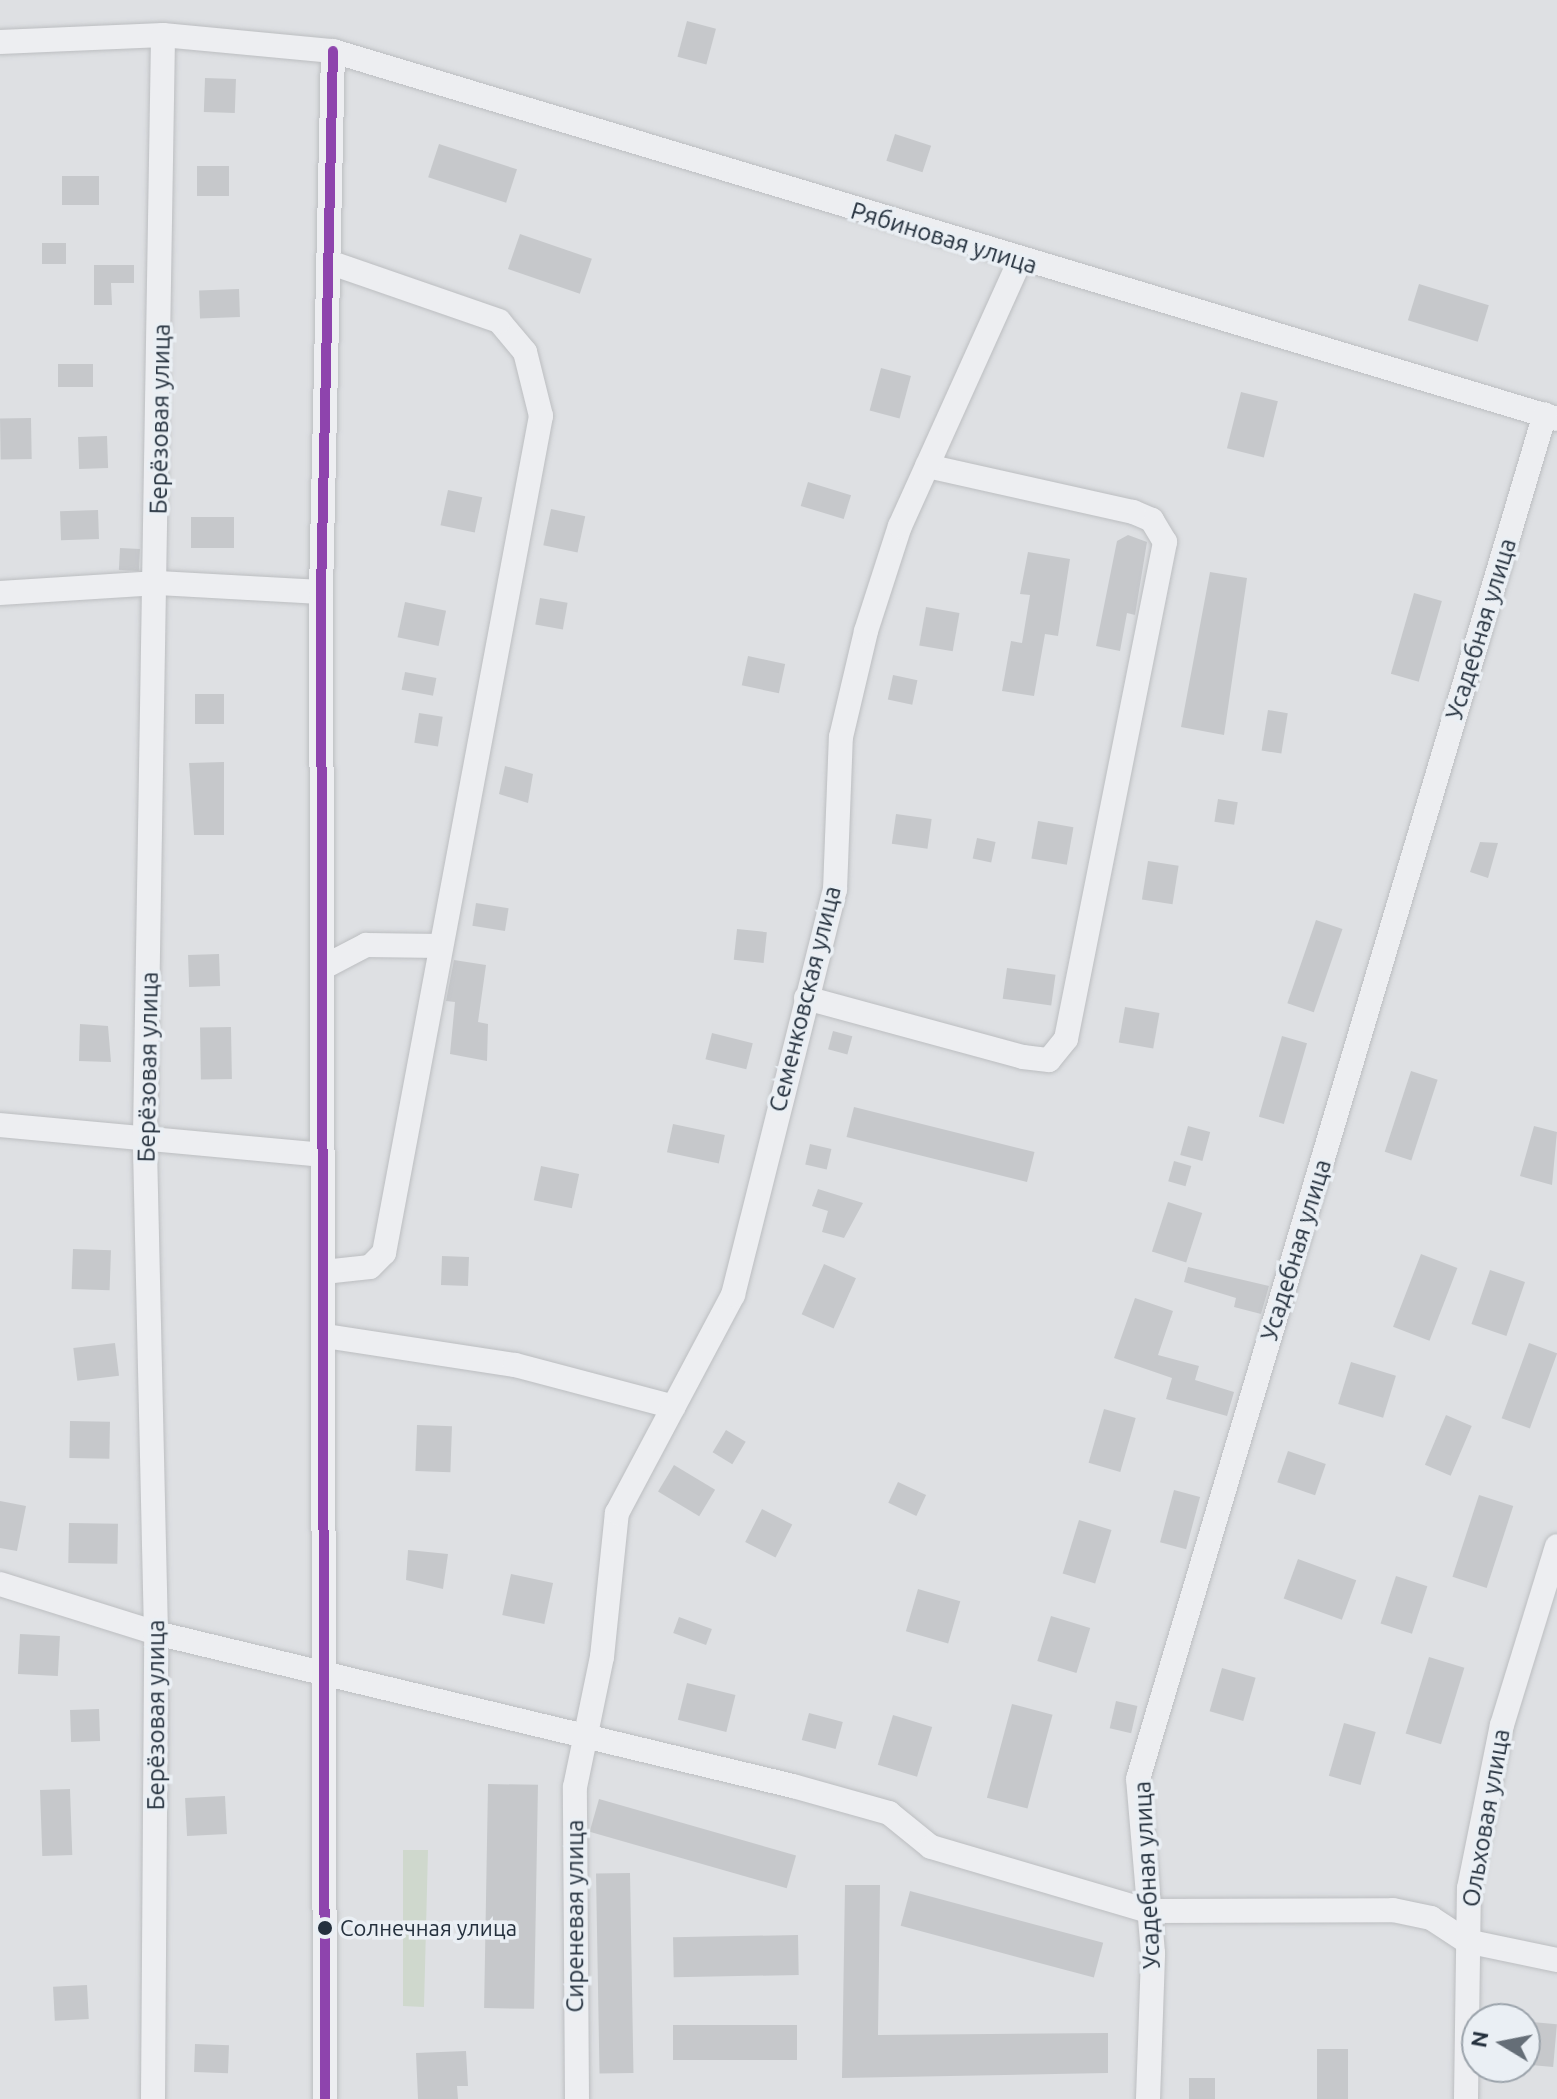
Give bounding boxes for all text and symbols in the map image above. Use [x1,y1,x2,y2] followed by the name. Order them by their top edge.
[847,196,1041,280] street label: Рябиновая улица
[144,323,176,515] street label: Берёзовая улица
[1440,535,1522,723] street label: Усадебная улица
[763,883,847,1115] street label: Семенковская улица
[132,971,164,1163] street label: Берёзовая улица
[1255,1156,1337,1344] street label: Усадебная улица
[142,1620,170,1810] street label: Берёзовая улица
[1456,1727,1516,1909] street label: Ольховая улица
[1128,1780,1166,1970] street label: Усадебная улица
[561,1819,589,2013] street label: Сиреневая улица
[340,1915,517,1941] place label: Солнечная улица
[317,1920,333,1936] marker: Солнечная улица
[1461,2003,1541,2083] north arrow
[1465,2029,1493,2049] text: N

